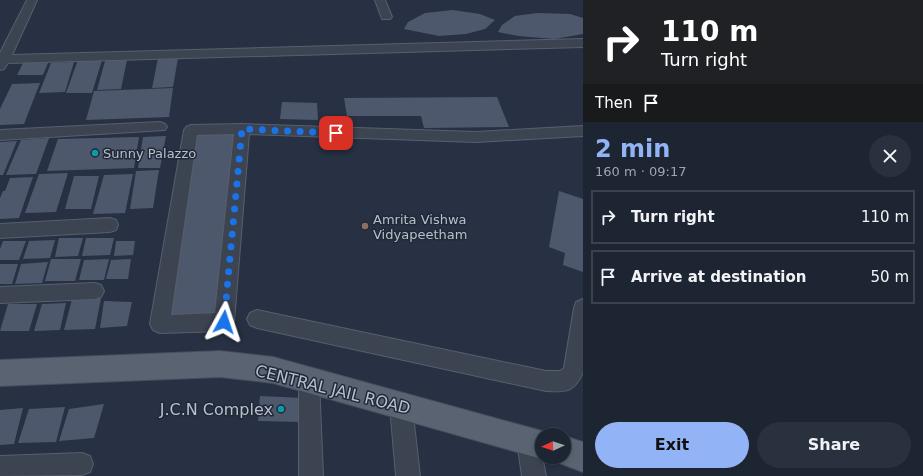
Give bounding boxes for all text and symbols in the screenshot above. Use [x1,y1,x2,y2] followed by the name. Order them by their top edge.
[661,15,758,48] text: 110 m
[595,16,647,68] icon: right
[661,49,747,70] text: Turn right
[640,92,662,114] icon: arrive
[595,94,632,112] text: Then
[319,116,353,150] pin
[325,122,347,144] icon: arrive
[595,135,670,163] text: 2 min
[869,135,911,177] button: close
[103,146,196,161] place label: Sunny Palazzo
[90,148,100,158] marker: Sunny Palazzo
[595,164,686,179] text: 160 m · 09:17
[597,206,619,228] icon: right
[631,208,715,226] text: Turn right
[861,208,909,226] text: 110 m
[373,212,467,242] place label: Amrita Vishwa Vidyapeetham
[360,221,370,231] marker: Amrita Vishwa Vidyapeetham
[597,266,619,288] icon: arrive
[631,268,806,286] text: Arrive at destination
[871,268,909,286] text: 50 m
[203,301,245,343] position arrow
[253,361,412,418] street label: CENTRAL JAIL ROAD
[159,400,273,419] place label: J.C.N Complex
[276,404,286,414] marker: J.C.N Complex
[595,422,749,468] button: Exit
[757,422,911,468] button: Share
[535,428,571,464] north arrow
[535,428,571,464] map controls

